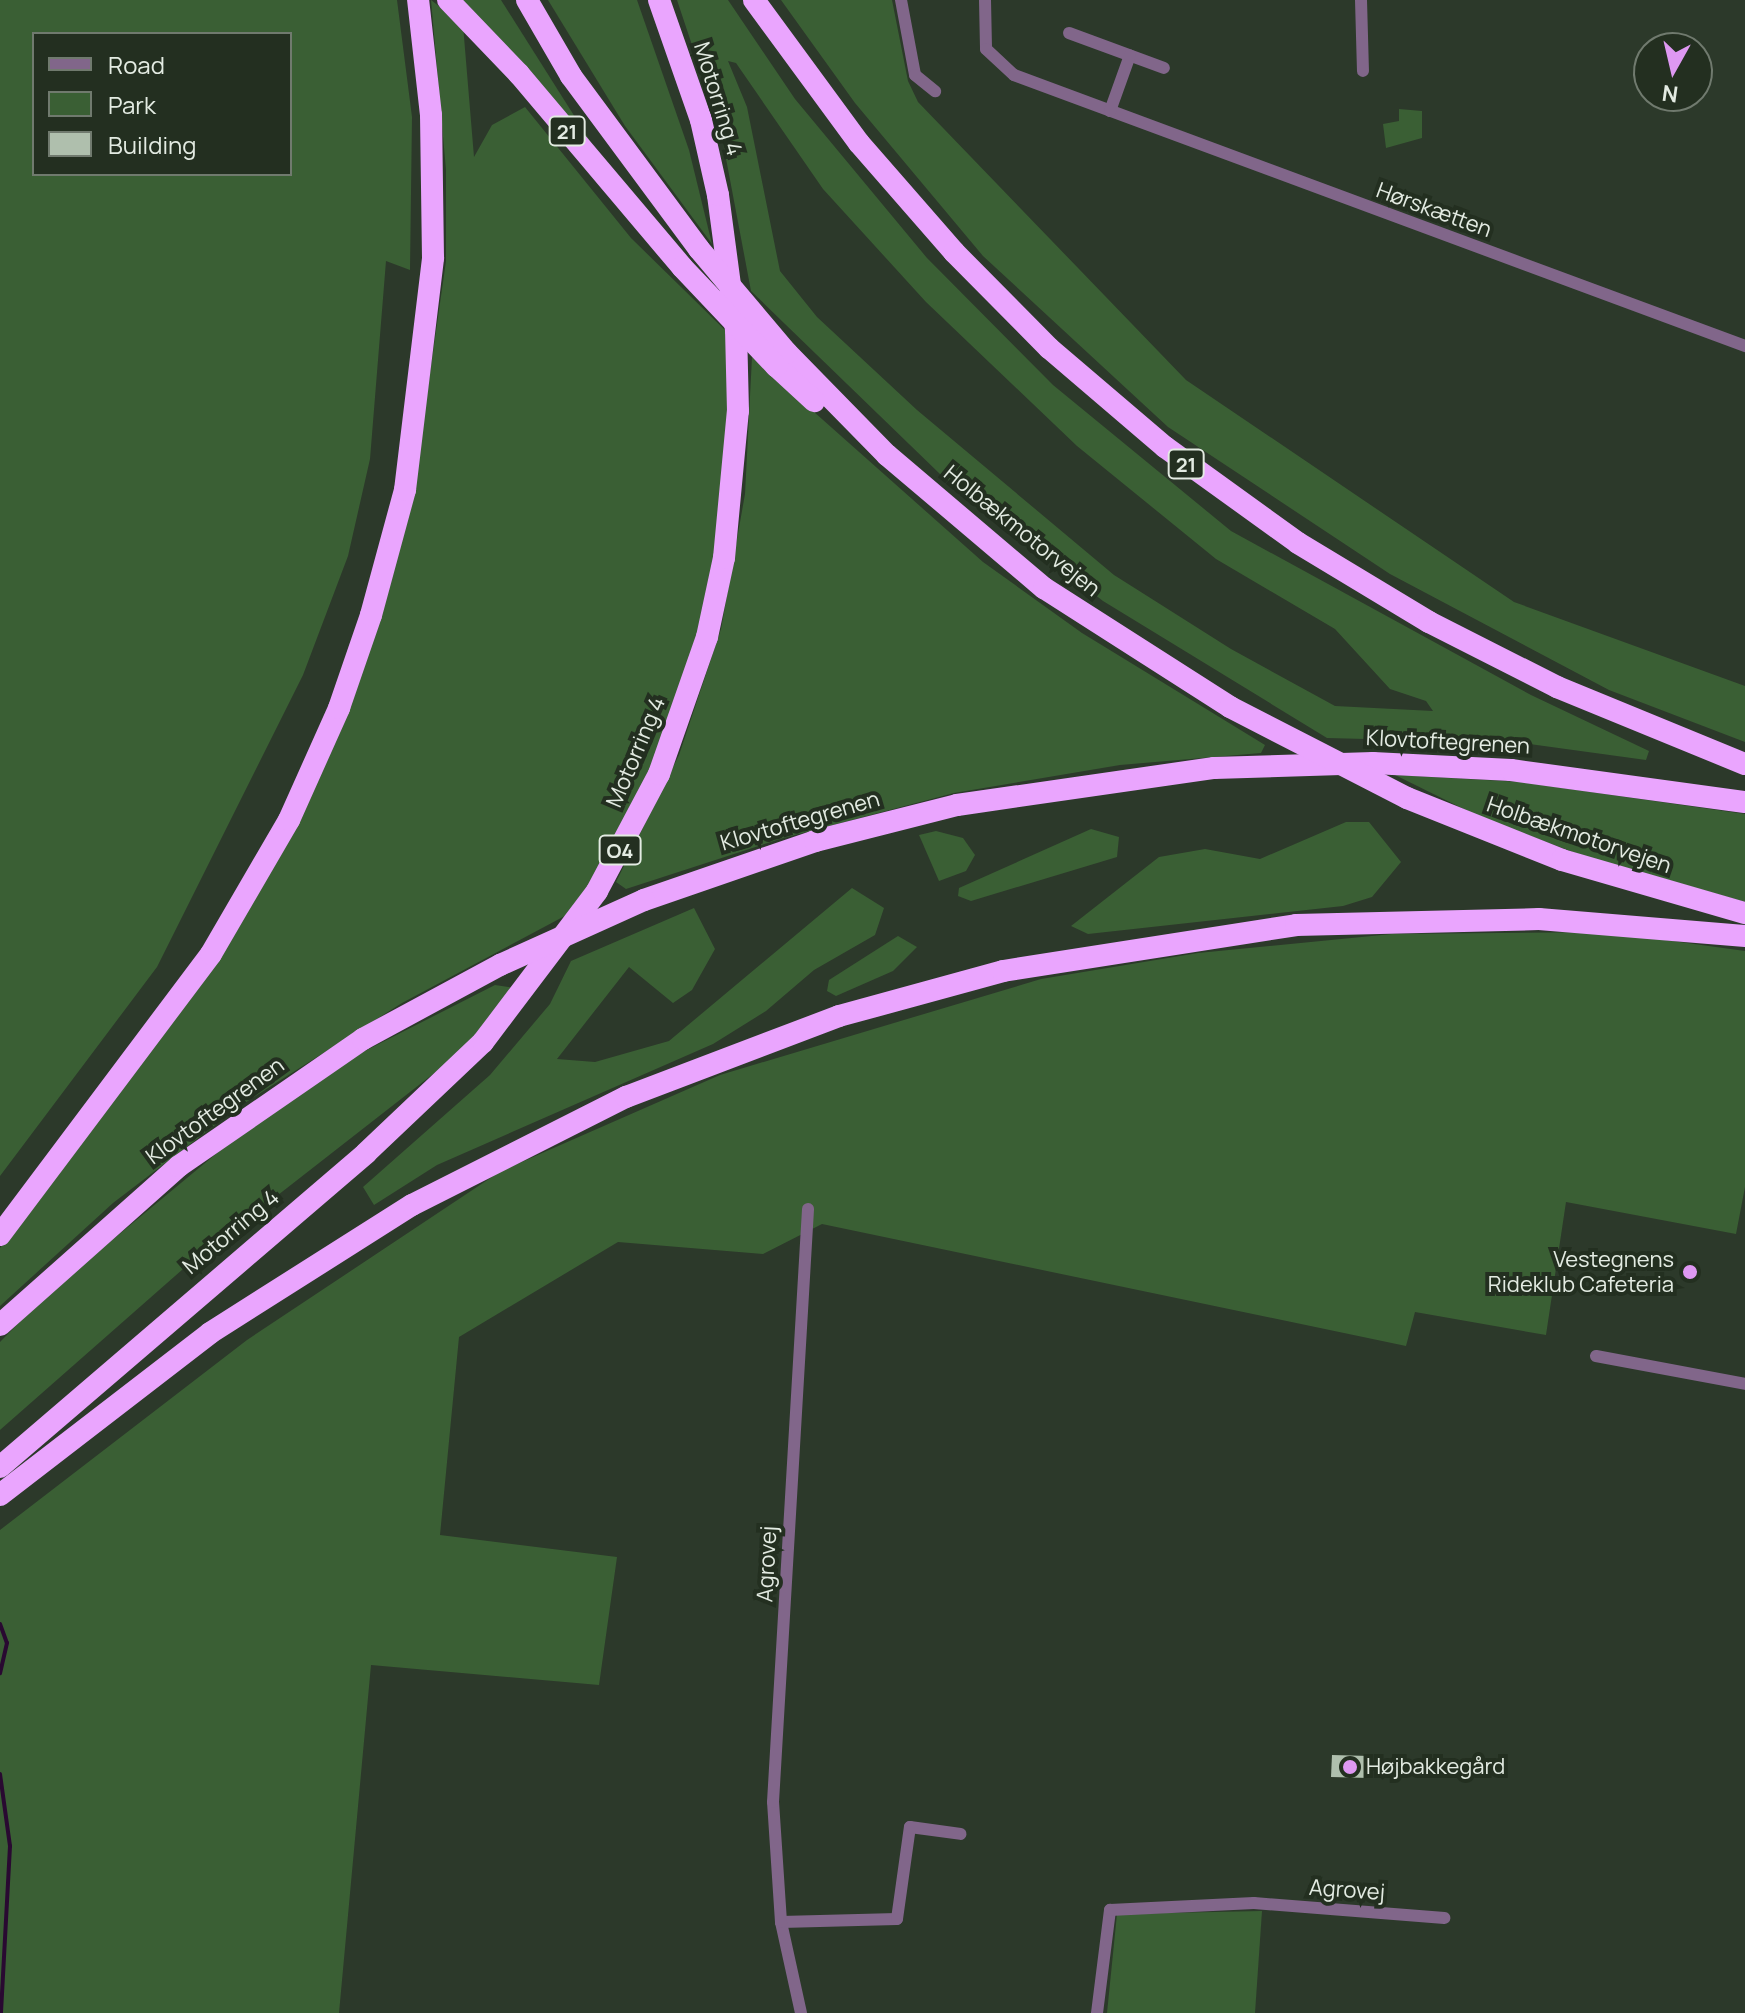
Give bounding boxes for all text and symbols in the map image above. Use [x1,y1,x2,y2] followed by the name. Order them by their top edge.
[32,32,292,176] legend
[1633,32,1713,112] north arrow
[688,39,748,159] street label: Motorring 4
[108,48,165,81] text: Road
[1660,78,1680,110] text: N
[108,88,156,121] text: Park
[547,115,587,147] road number: 21
[108,128,196,161] text: Building
[1373,177,1495,243] street label: Hørskætten
[1166,448,1206,480] road number: 21
[939,460,1105,602] street label: Holbækmotorvejen
[601,693,671,811] street label: Motorring 4
[1365,725,1531,759] street label: Klovtoftegrenen
[717,786,883,856] street label: Klovtoftegrenen
[1483,791,1675,879] street label: Holbækmotorvejen
[598,834,642,866] road number: O4
[141,1052,289,1170] street label: Klovtoftegrenen
[178,1184,284,1280] street label: Motorring 4
[1488,1246,1674,1298] place label: Vestegnens Rideklub Cafeteria
[1681,1263,1699,1281] marker: Vestegnens Rideklub Cafeteria
[752,1525,782,1603] street label: Agrovej
[1366,1754,1505,1780] place label: Højbakkegård
[1341,1758,1359,1776] marker: Højbakkegård
[1308,1874,1386,1906] street label: Agrovej

